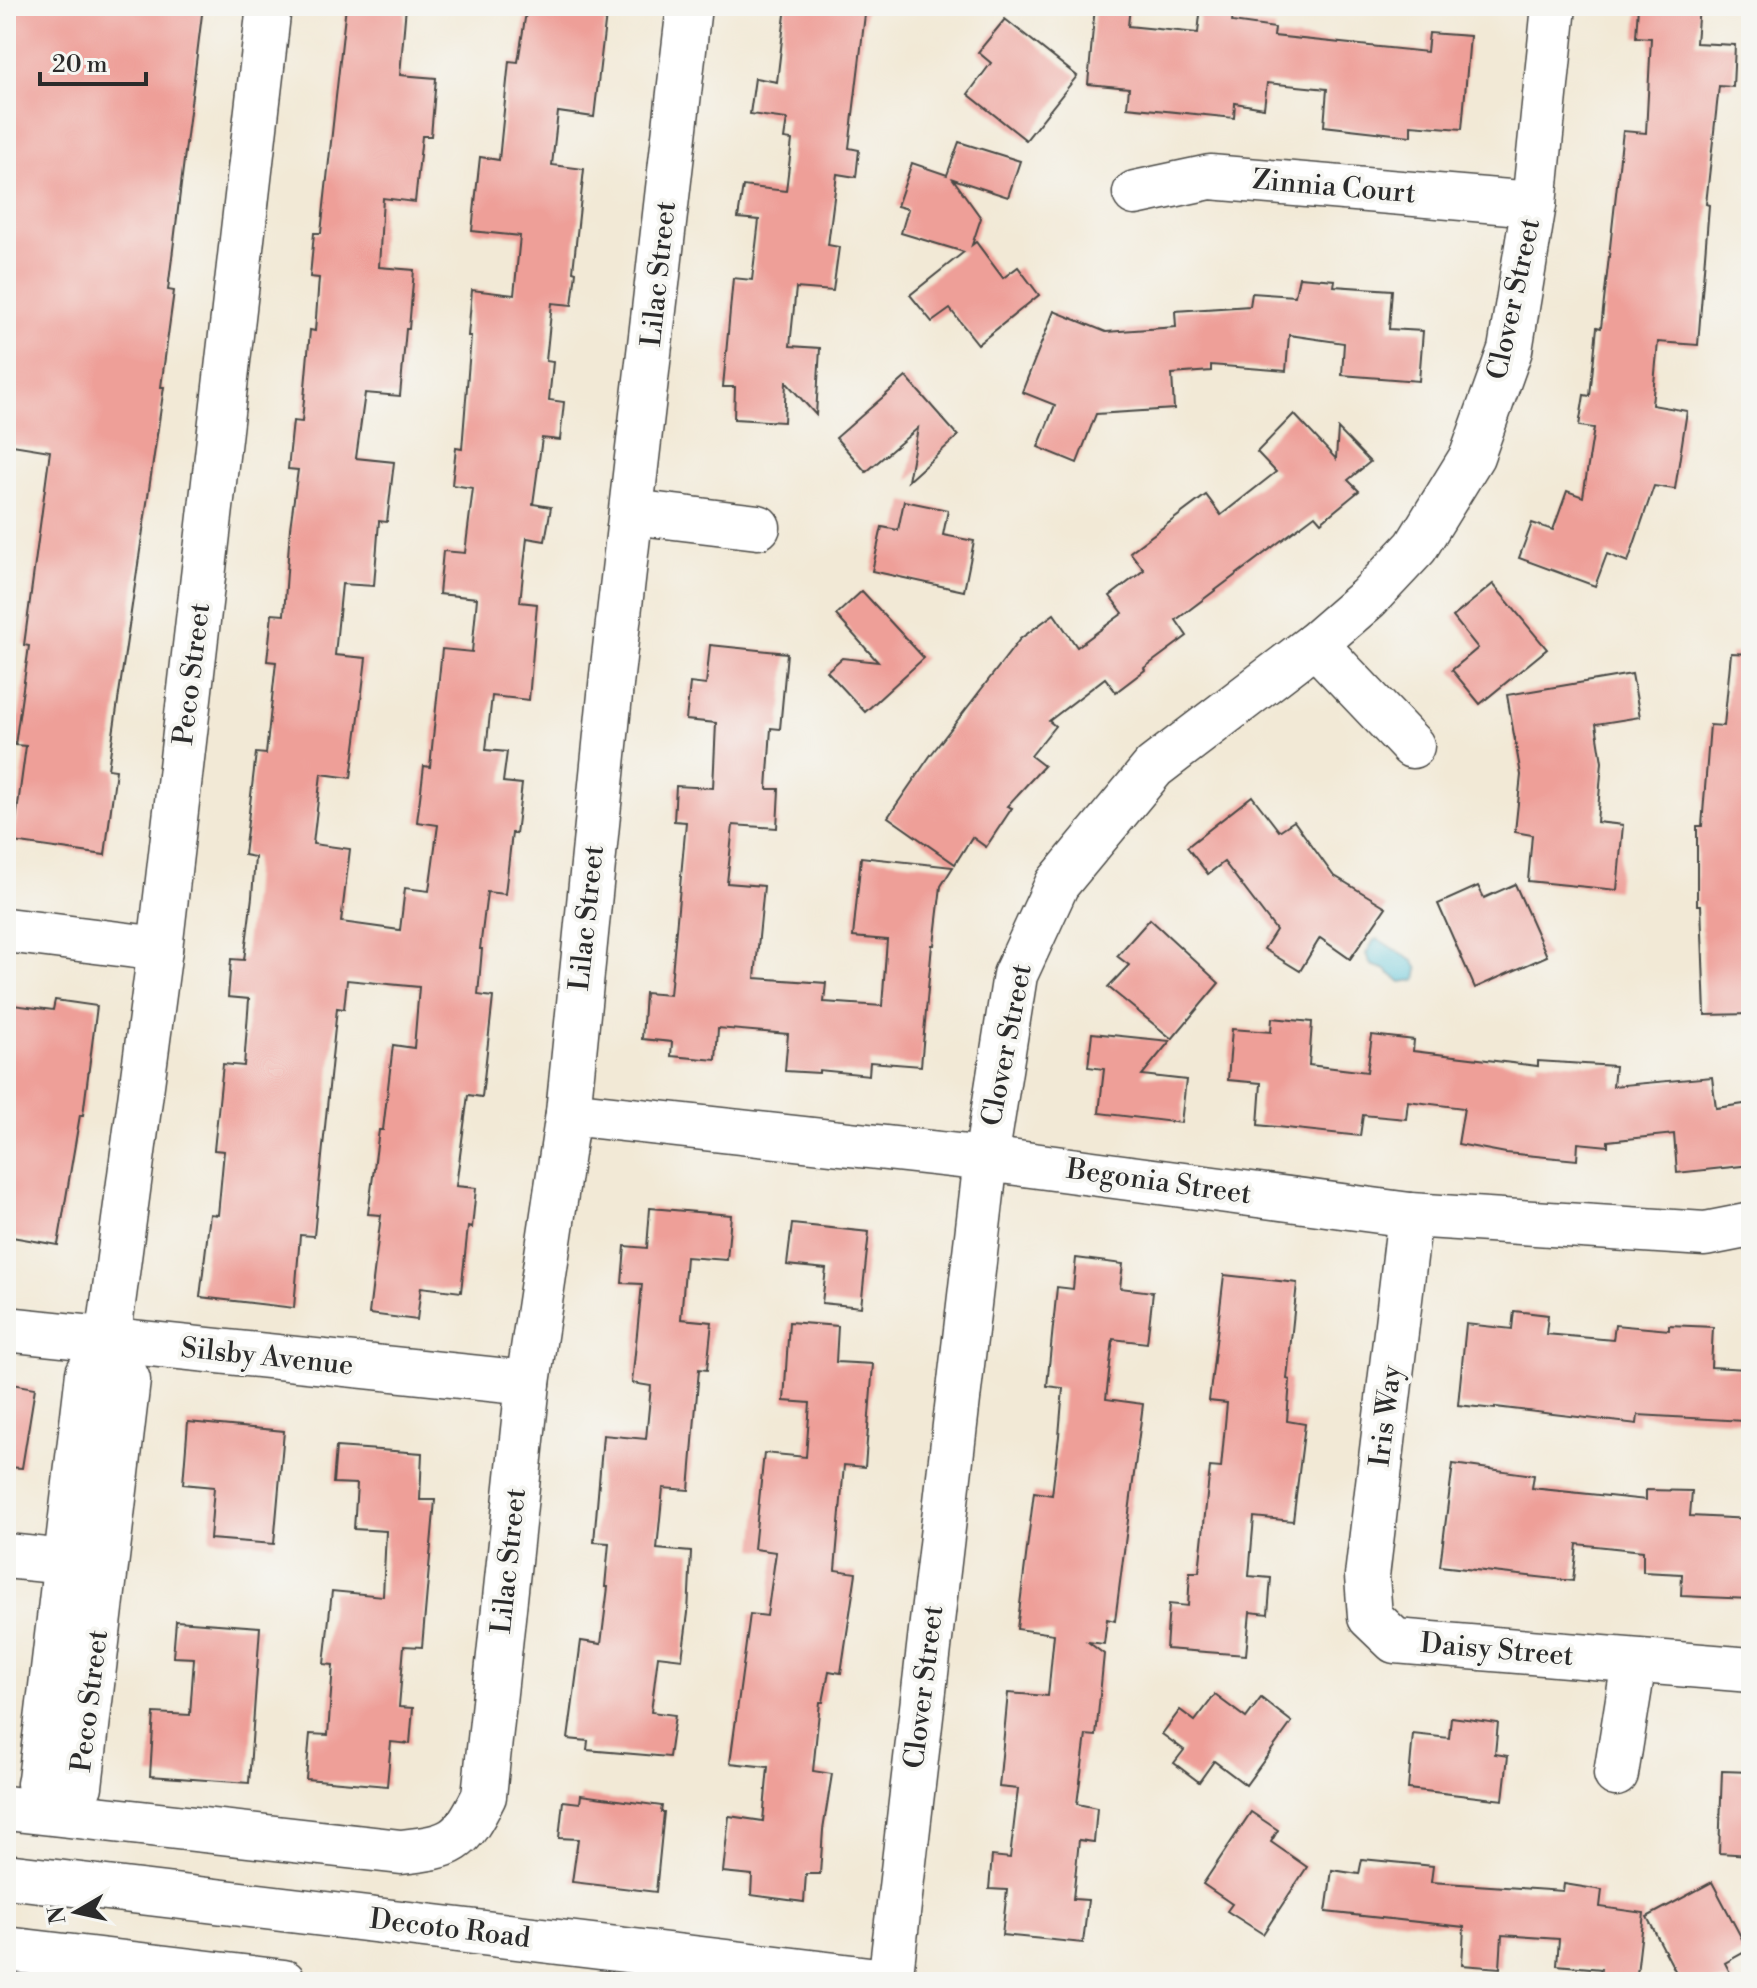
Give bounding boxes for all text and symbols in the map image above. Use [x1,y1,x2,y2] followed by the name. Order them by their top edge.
[40,36,146,86] scale bar
[52,50,108,80] text: 20 m
[1251,162,1417,212] street label: Zinnia Court
[634,199,684,349] street label: Lilac Street
[1480,215,1548,383] street label: Clover Street
[166,601,218,747] street label: Peco Street
[562,843,612,993] street label: Lilac Street
[974,961,1040,1129] street label: Clover Street
[1063,1152,1254,1212] street label: Begonia Street
[179,1331,355,1383] street label: Silsby Avenue
[1362,1363,1410,1469] street label: Iris Way
[484,1486,534,1636] street label: Lilac Street
[897,1603,951,1771] street label: Clover Street
[1419,1626,1575,1674] street label: Daisy Street
[64,1628,116,1774] street label: Peco Street
[36,1872,116,1952] north arrow
[368,1902,532,1956] street label: Decoto Road
[43,1904,72,1926] text: N

